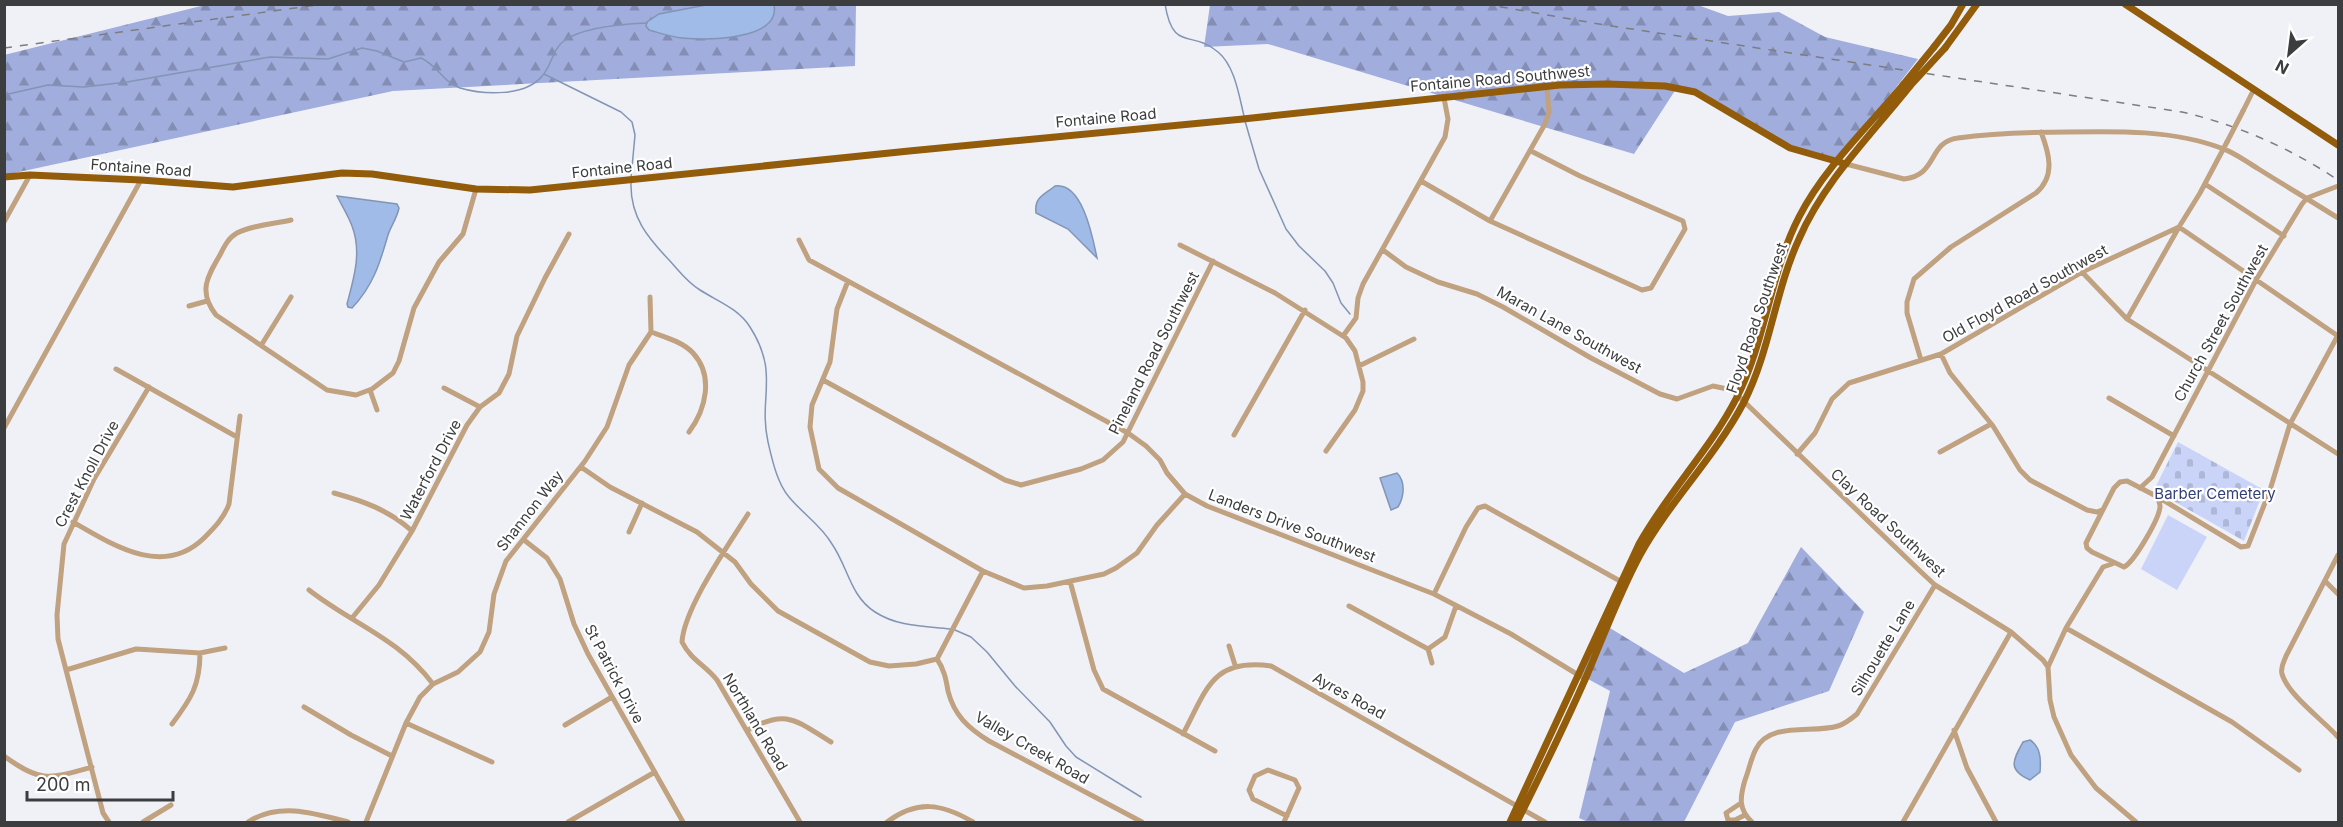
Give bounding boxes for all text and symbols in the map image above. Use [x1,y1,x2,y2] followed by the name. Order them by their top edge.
[2259,24,2319,84] north arrow
[2272,56,2292,79] text: N
[1409,61,1591,96] street label: Fontaine Road Southwest
[1055,104,1157,131] street label: Fontaine Road
[571,153,673,182] street label: Fontaine Road
[90,154,192,181] street label: Fontaine Road
[1722,240,1791,396] street label: Floyd Road Southwest
[1939,240,2111,347] street label: Old Floyd Road Southwest
[2169,241,2272,405] street label: Church Street Southwest
[1104,268,1203,437] street label: Pineland Road Southwest
[1493,282,1645,377] street label: Maran Lane Southwest
[396,416,465,524] street label: Waterford Drive
[50,417,123,531] street label: Crest Knoll Drive
[1827,464,1950,581] street label: Clay Road Southwest
[492,466,567,555] street label: Shannon Way
[2154,484,2276,503] park label: Barber Cemetery
[1206,485,1379,566] street label: Landers Drive Southwest
[1846,596,1919,699] street label: Silhouette Lane
[580,621,649,727] street label: St Patrick Drive
[1310,668,1389,723] street label: Ayres Road
[719,670,792,774] street label: Northland Road
[972,707,1093,788] street label: Valley Creek Road
[27,764,172,802] scale bar
[36,774,91,795] text: 200 m

